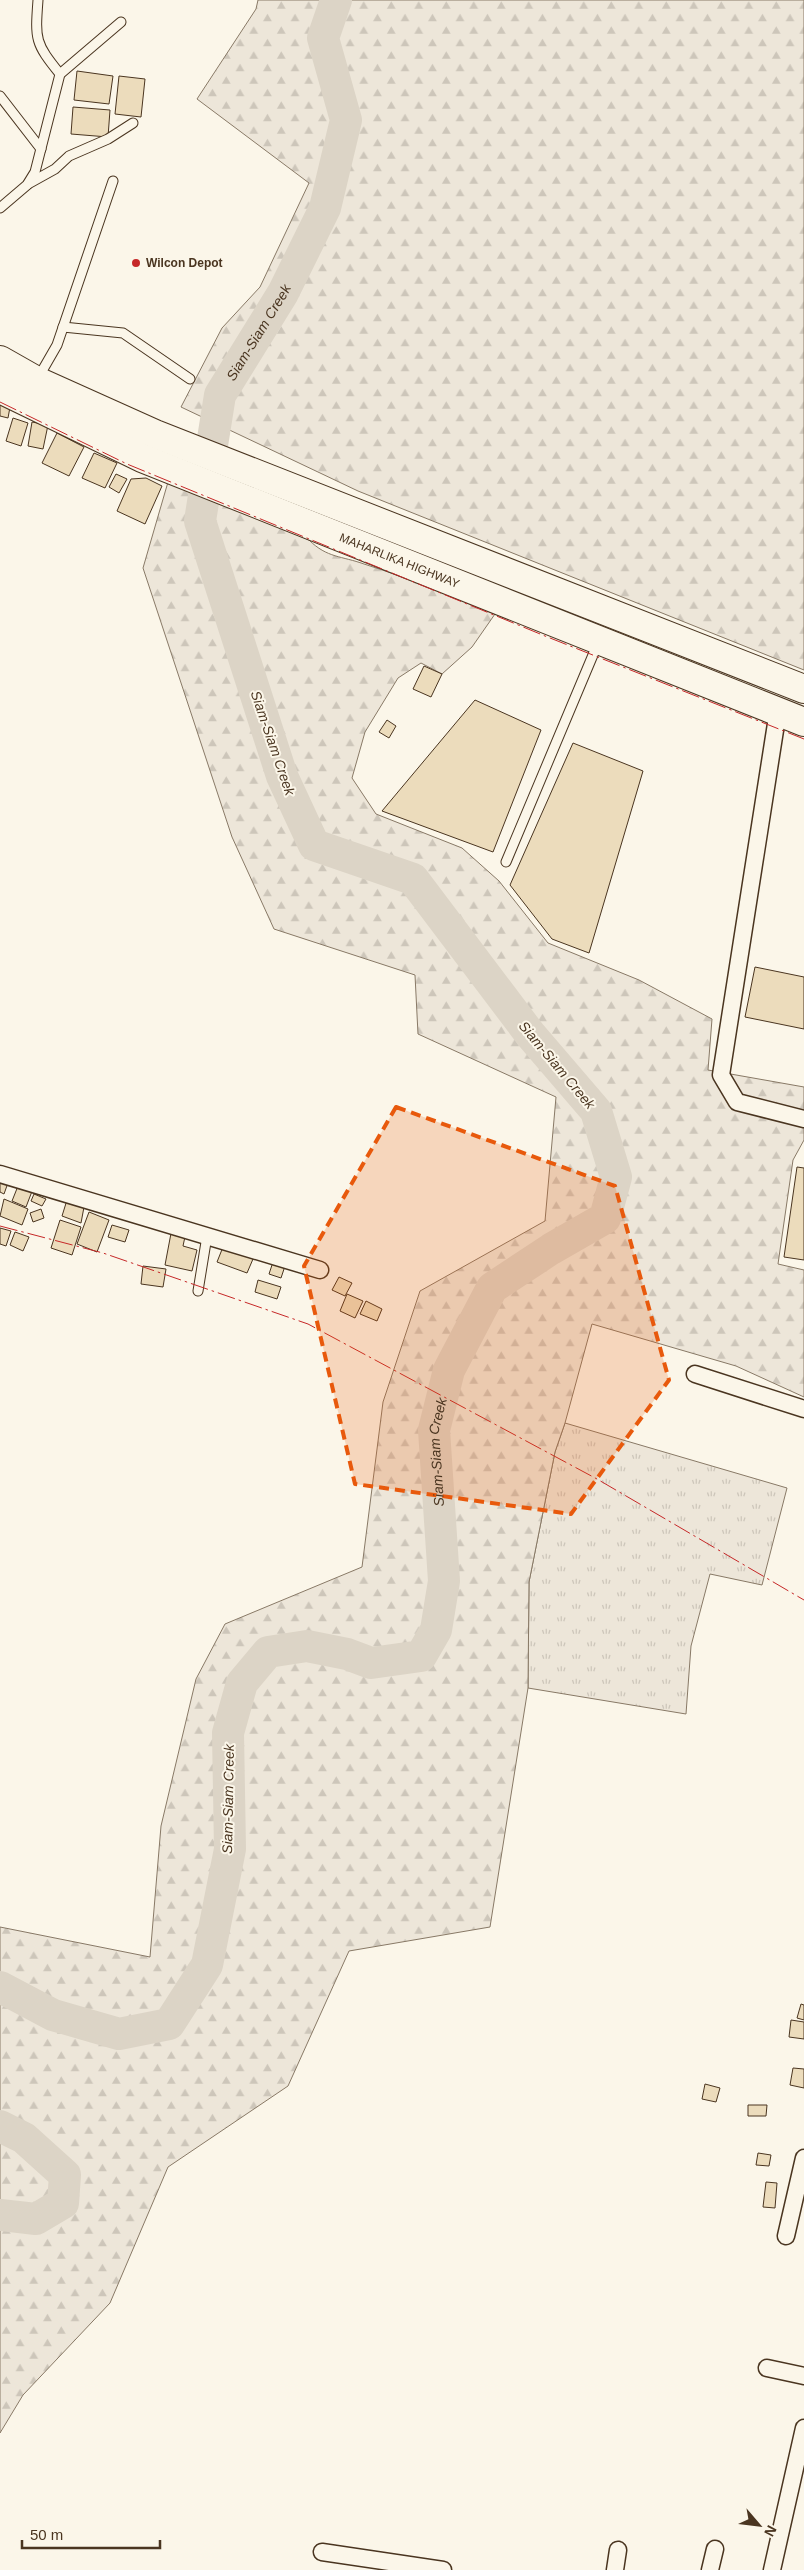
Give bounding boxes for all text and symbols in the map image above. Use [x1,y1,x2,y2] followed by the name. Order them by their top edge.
[146,256,223,270] place label: Wilcon Depot
[130,257,142,269] marker: Wilcon Depot
[223,281,294,383] water label: Siam-Siam Creek
[337,530,462,591] street label: MAHARLIKA HIGHWAY
[248,689,299,798] water label: Siam-Siam Creek
[516,1018,599,1113] water label: Siam-Siam Creek
[425,1395,450,1507] water label: Siam-Siam Creek
[219,1743,237,1854] water label: Siam-Siam Creek
[734,2500,784,2550] north arrow
[22,2518,160,2550] scale bar
[761,2523,780,2539] text: N
[30,2526,63,2543] text: 50 m

